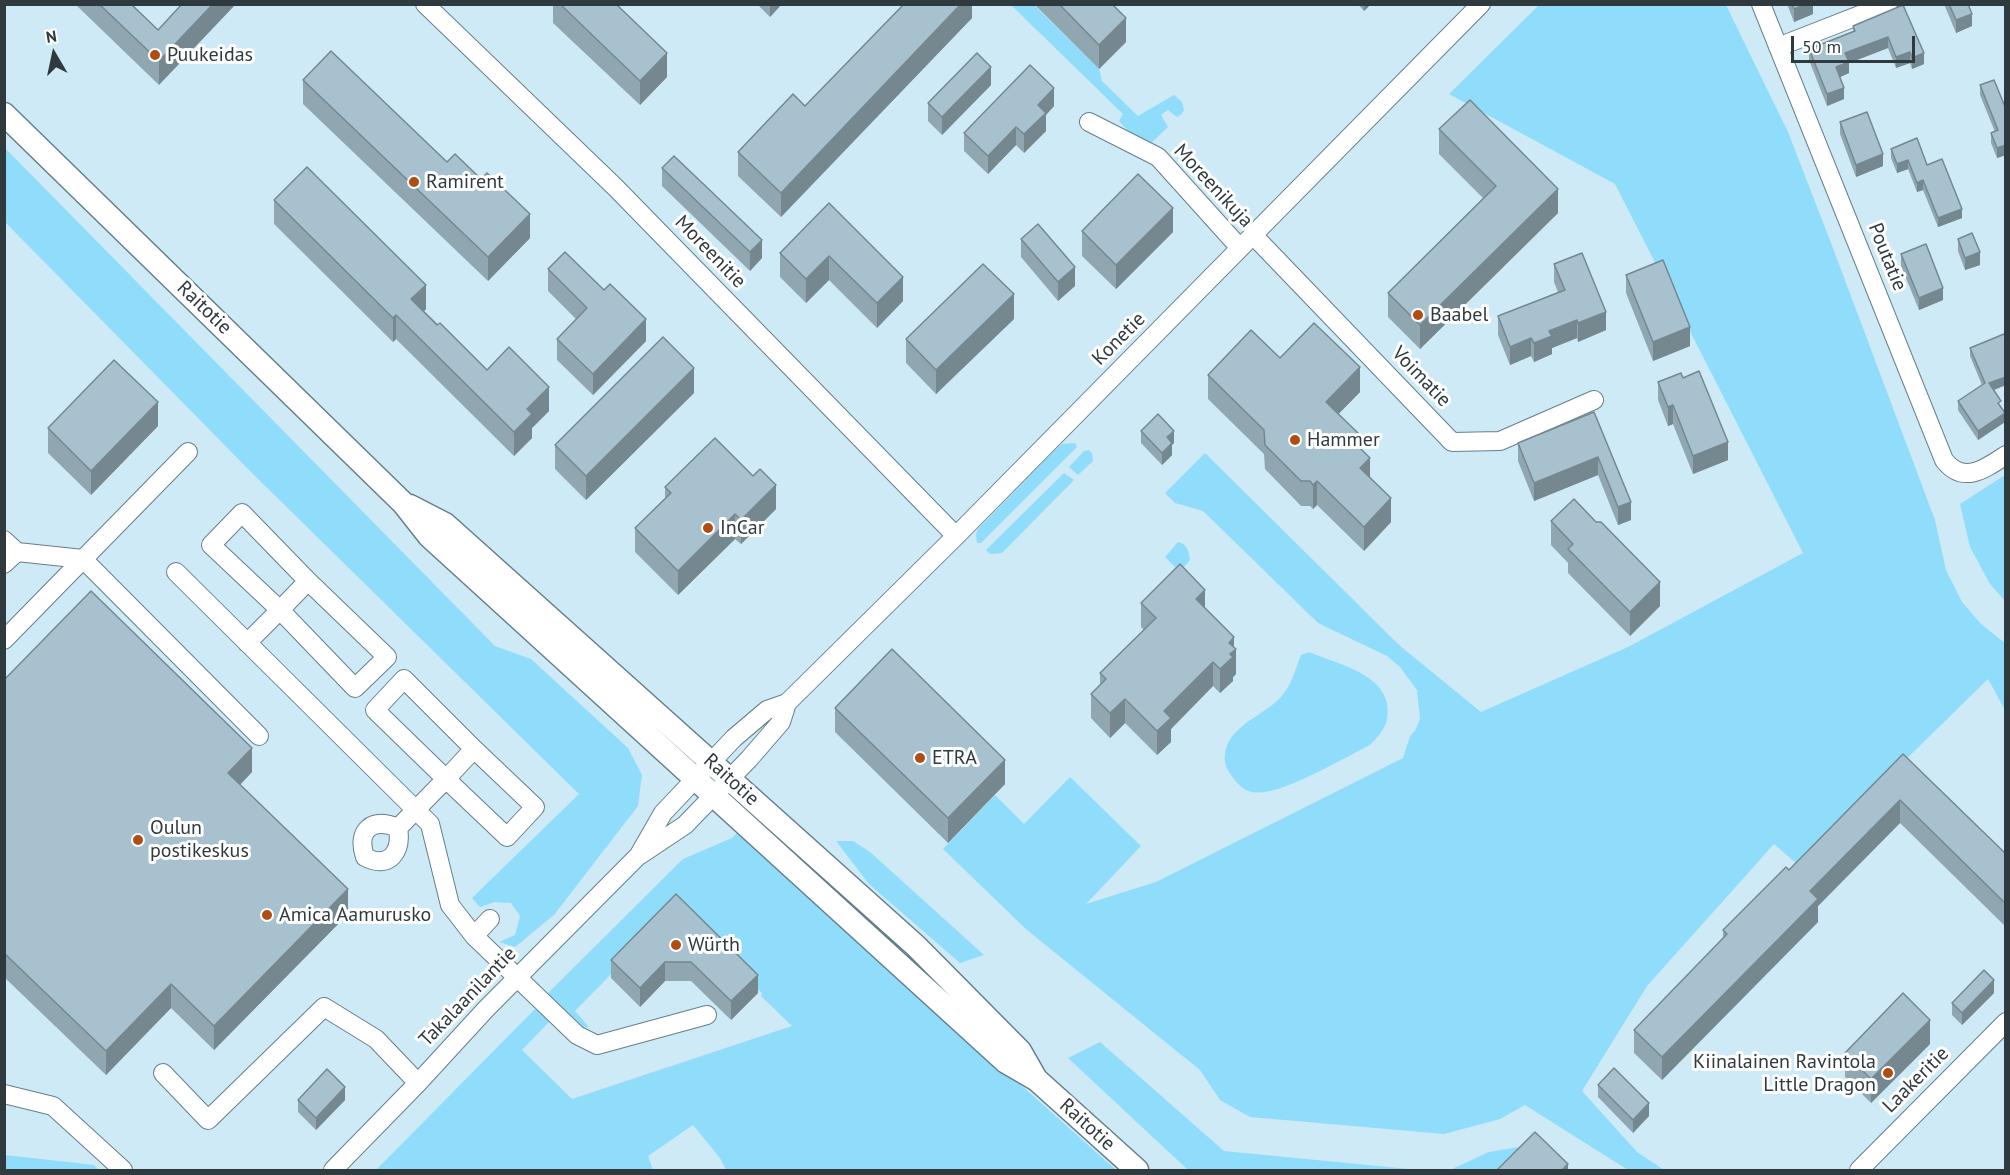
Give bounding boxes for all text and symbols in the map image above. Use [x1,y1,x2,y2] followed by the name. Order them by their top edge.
[24,24,84,84] north arrow
[1794,24,1918,62] scale bar
[44,26,58,47] text: N
[1802,35,1841,58] text: 50 m
[167,43,253,67] place label: Puukeidas
[148,48,162,62] marker: Puukeidas
[1168,139,1258,233] street label: Moreenikuja
[426,170,504,194] place label: Ramirent
[407,175,421,189] marker: Ramirent
[669,211,751,293] street label: Moreenitie
[1863,220,1911,294] street label: Poutatie
[172,276,236,340] street label: Raitotie
[1430,303,1488,327] place label: Baabel
[1087,307,1151,371] street label: Konetie
[1411,308,1425,322] marker: Baabel
[1386,342,1456,412] street label: Voimatie
[1307,428,1380,452] place label: Hammer
[1288,433,1302,447] marker: Hammer
[720,516,765,540] place label: InCar
[701,521,715,535] marker: InCar
[932,746,977,770] place label: ETRA
[698,749,764,811] street label: Raitotie
[913,751,927,765] marker: ETRA
[150,816,249,863] place label: Oulun postikeskus
[131,833,145,847] marker: Oulun postikeskus
[279,903,431,927] place label: Amica Aamurusko
[260,908,274,922] marker: Amica Aamurusko
[688,933,740,957] place label: Würth
[669,938,683,952] marker: Würth
[414,942,522,1052] street label: Takalaanilantie
[1878,1042,1954,1118] street label: Laakeritie
[1693,1050,1876,1097] place label: Kiinalainen Ravintola Little Dragon
[1881,1066,1895,1080] marker: Kiinalainen Ravintola Little Dragon
[1054,1094,1120,1156] street label: Raitotie

